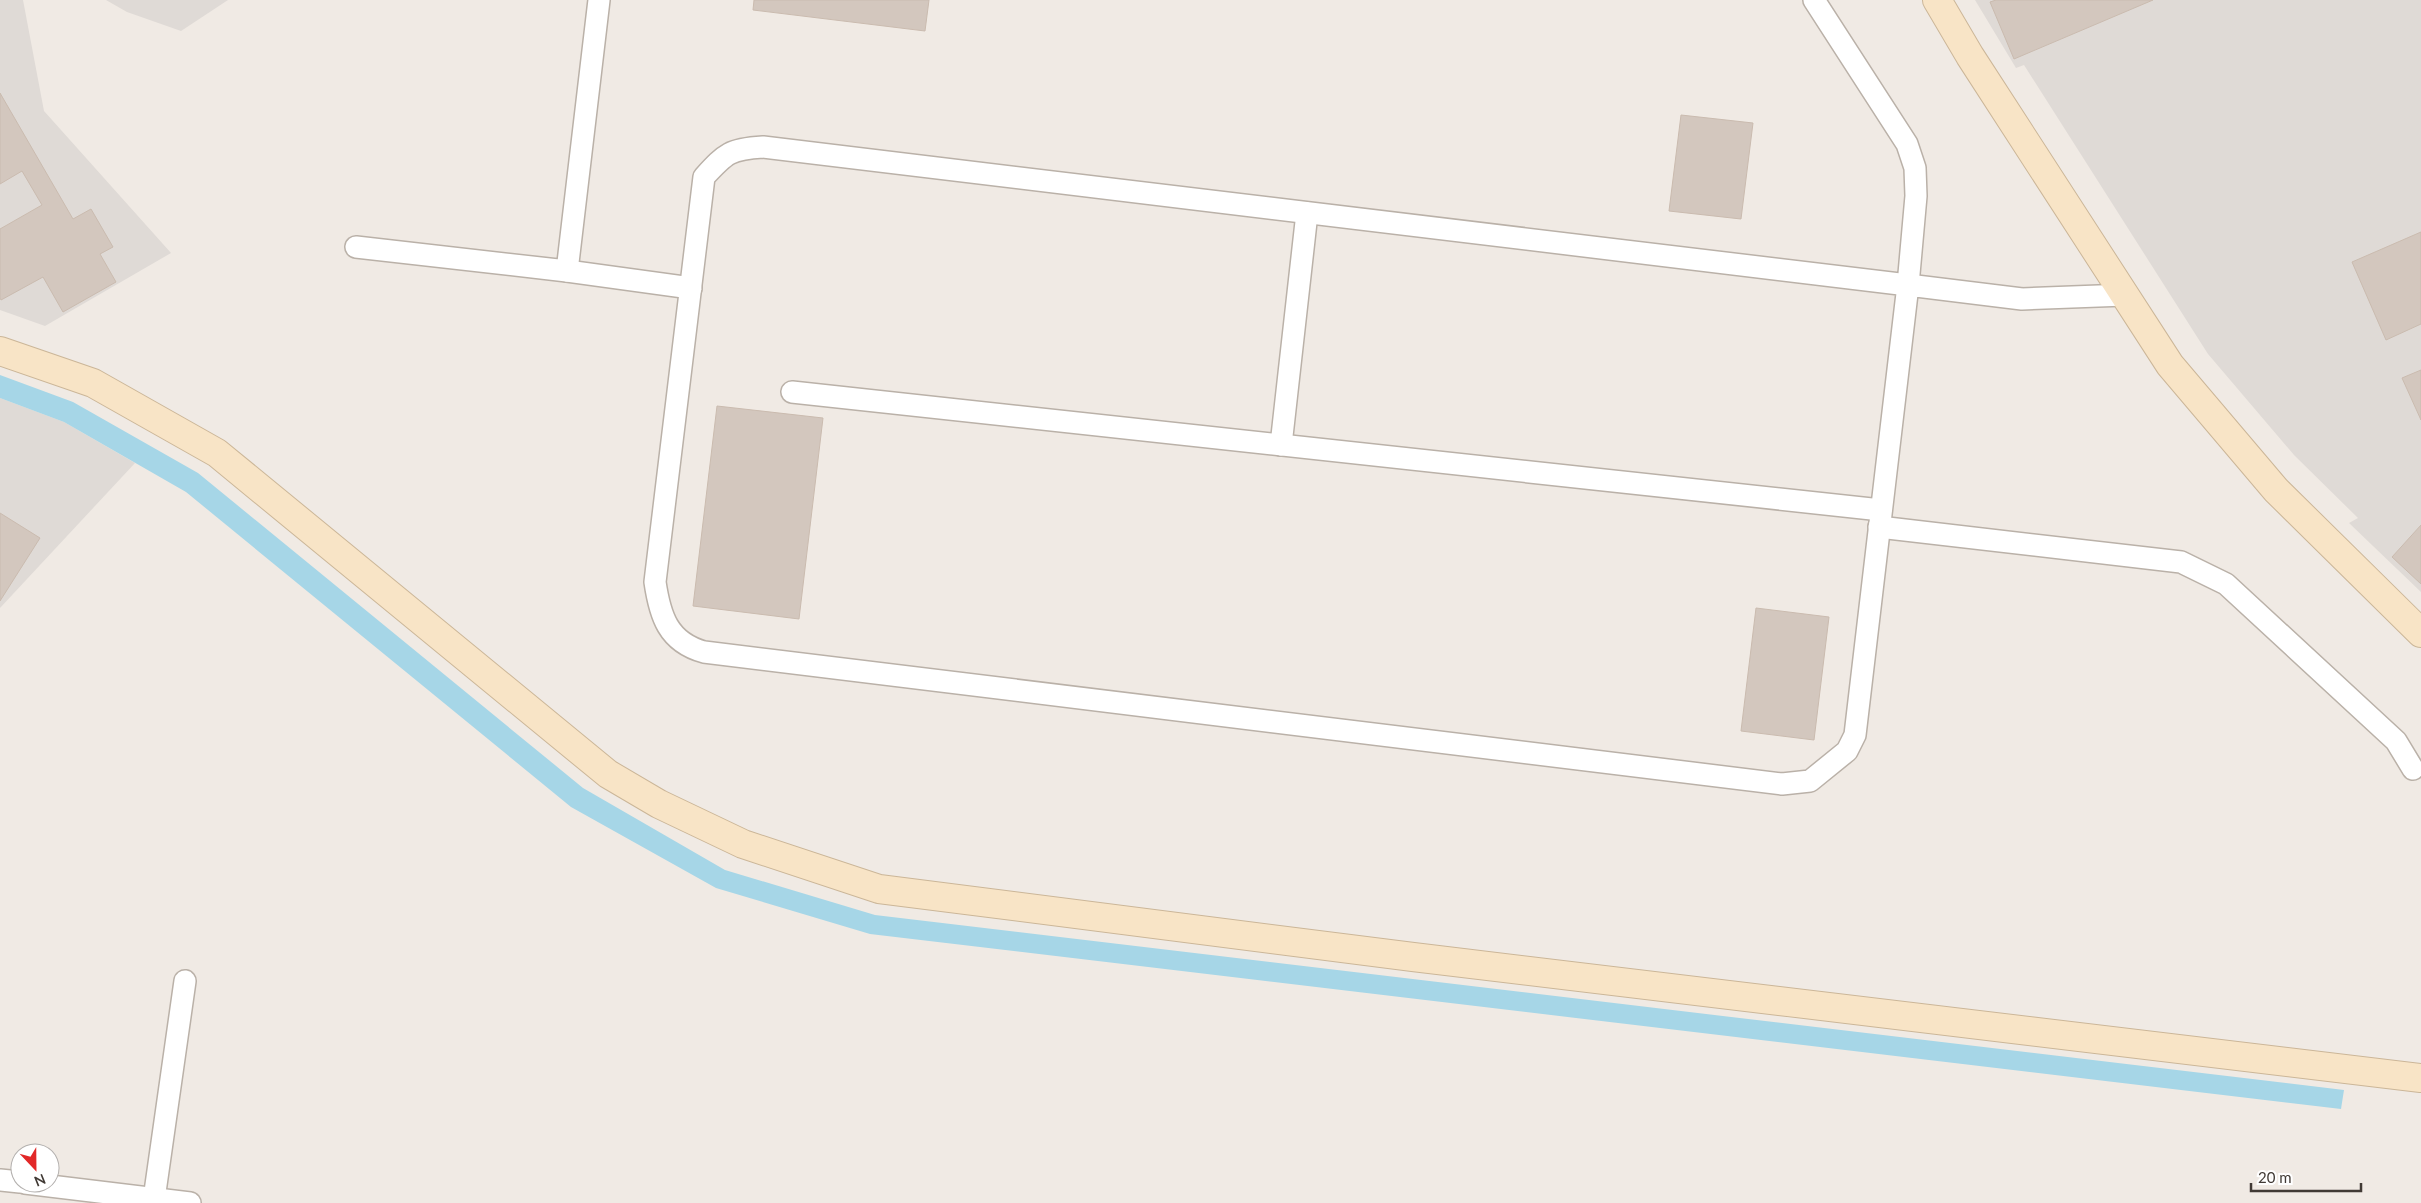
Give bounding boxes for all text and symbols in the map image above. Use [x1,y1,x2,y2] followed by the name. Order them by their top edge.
[10,1143,60,1193] north arrow
[2251,1160,2361,1192] scale bar
[2258,1168,2292,1186] text: 20 m
[32,1171,48,1190] text: N

